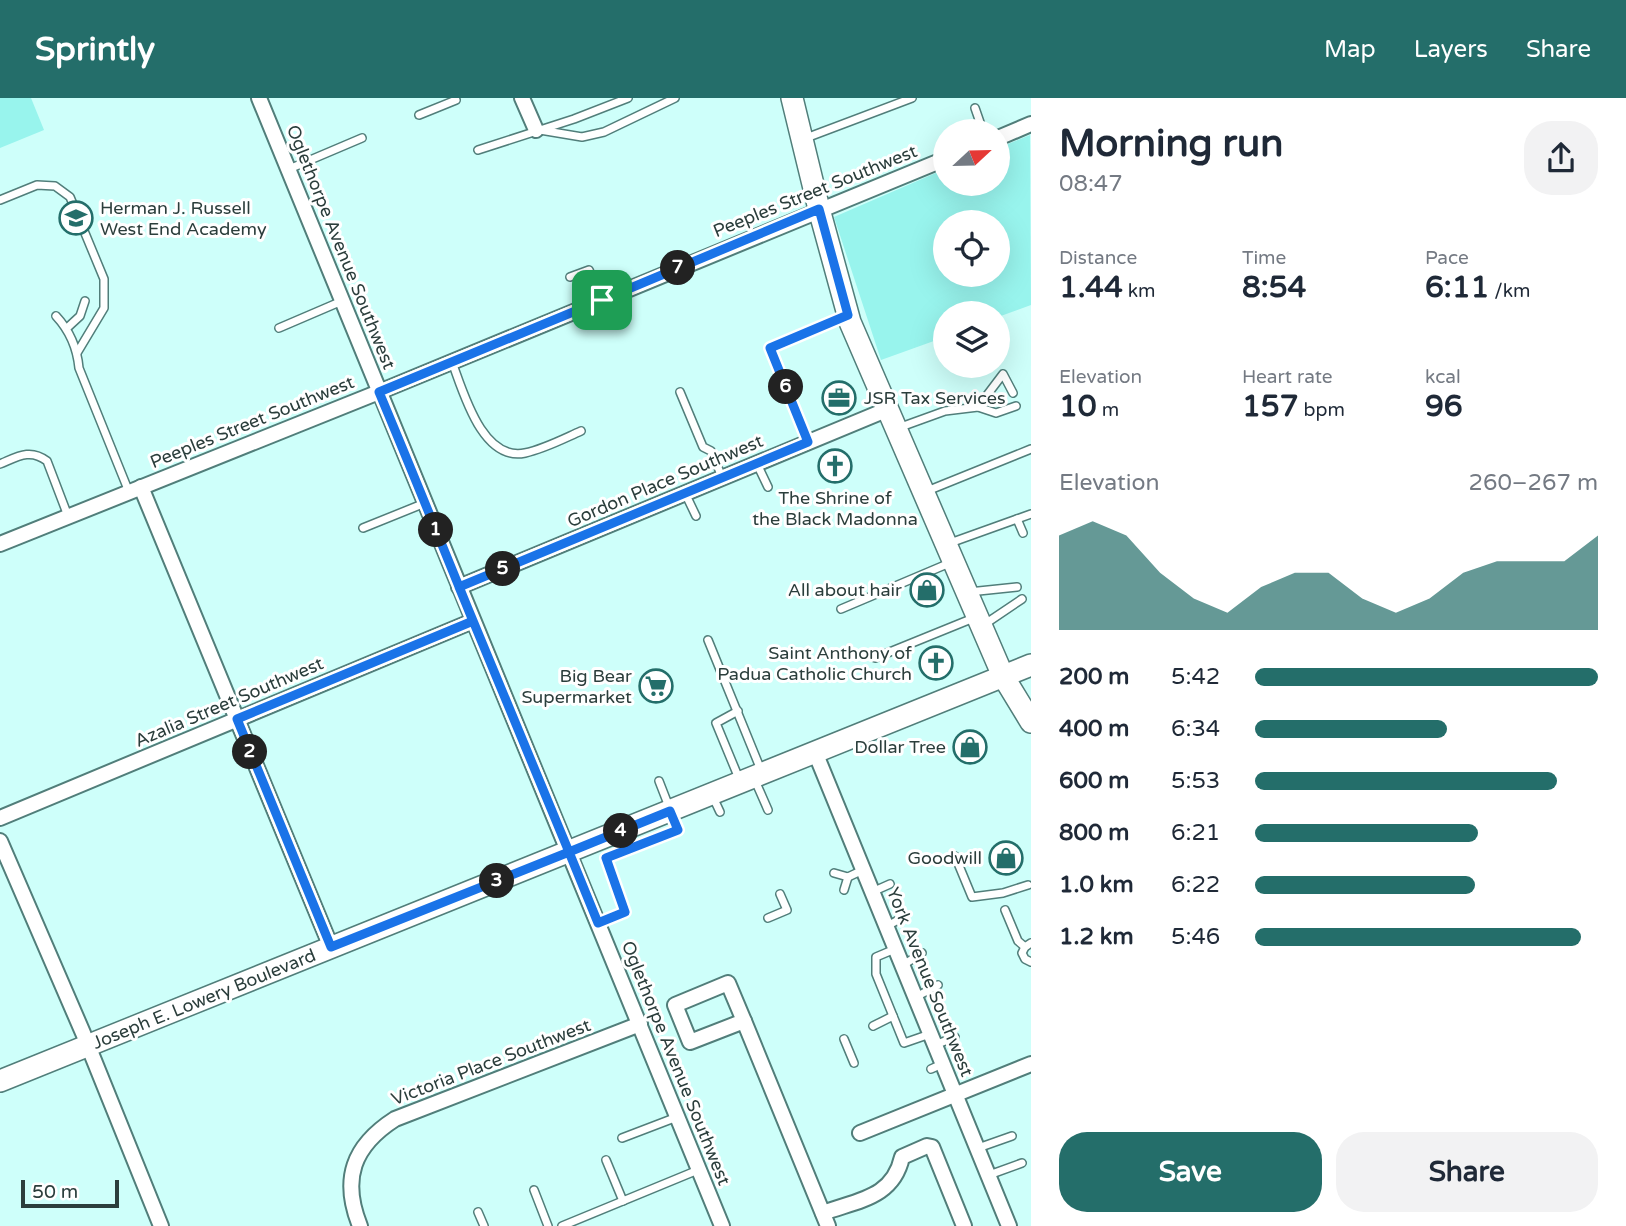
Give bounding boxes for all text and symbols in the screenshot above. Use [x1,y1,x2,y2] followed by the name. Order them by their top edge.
[35,30,155,69] text: Sprintly
[1324,35,1376,64] text: Map
[1414,35,1488,64] text: Layers
[1526,35,1591,64] text: Share
[933,119,1010,196] north arrow
[933,119,1010,378] map controls
[1059,121,1283,167] text: Morning run
[1524,121,1598,195] button: share
[282,122,400,373] street label: Oglethorpe Avenue Southwest
[710,140,920,242] street label: Peeples Street Southwest
[1059,170,1123,198] text: 08:47
[100,197,267,240] place label: Herman J. Russell West End Academy
[57,199,95,237] school or university icon: Herman J. Russell West End Academy
[933,210,1010,287] button: locate
[1059,247,1137,269] text: Distance
[1242,247,1286,269] text: Time
[1425,247,1469,269] text: Pace
[660,250,696,286] pin: 7
[672,256,683,278] text: 7
[1059,269,1123,306] text: 1.44
[1242,269,1306,306] text: 8:54
[1425,269,1489,306] text: 6:11
[572,270,632,330] pin
[1123,280,1155,302] text: km
[1489,280,1530,302] text: /km
[583,281,621,319] icon: arrive
[933,301,1010,378] button: layers
[1059,366,1142,388] text: Elevation
[1242,366,1333,388] text: Heart rate
[1425,366,1461,388] text: kcal
[768,370,804,404] pin: 6
[147,371,357,473] street label: Peeples Street Southwest
[780,375,791,397] text: 6
[820,379,858,417] office icon: JSR Tax Services
[864,387,1006,409] place label: JSR Tax Services
[1059,388,1097,425] text: 10
[1242,388,1299,425] text: 157
[1425,388,1463,425] text: 96
[1097,399,1119,421] text: m
[1299,399,1345,421] text: bpm
[564,430,766,532] street label: Gordon Place Southwest
[816,447,854,485] church icon: The Shrine of the Black Madonna
[1059,469,1160,497] text: Elevation
[1469,469,1598,497] text: 260–267 m
[752,487,918,530] place label: The Shrine of the Black Madonna
[418,512,453,548] pin: 1
[430,518,441,540] text: 1
[486,552,520,587] pin: 5
[497,557,508,579] text: 5
[908,571,946,609] shop icon: All about hair
[788,579,902,601] place label: All about hair
[717,642,912,685] place label: Saint Anthony of Padua Catholic Church
[917,644,955,682] church icon: Saint Anthony of Padua Catholic Church
[131,652,327,752] street label: Azalia Street Southwest
[1059,663,1129,691] text: 200 m
[1171,663,1220,691] text: 5:42
[521,665,632,708] place label: Big Bear Supermarket
[637,667,675,705] supermarket icon: Big Bear Supermarket
[1059,715,1129,743] text: 400 m
[1171,715,1220,743] text: 6:34
[951,728,989,766] shop icon: Dollar Tree
[232,734,268,770] pin: 2
[854,736,946,758] place label: Dollar Tree
[244,740,255,762] text: 2
[1059,767,1129,795] text: 600 m
[1171,767,1220,795] text: 5:53
[604,814,638,848] pin: 4
[615,819,626,841] text: 4
[1059,819,1129,847] text: 800 m
[1171,819,1220,847] text: 6:21
[987,839,1025,877] shop icon: Goodwill
[907,847,982,869] place label: Goodwill
[480,864,514,898] pin: 3
[491,869,502,891] text: 3
[1059,871,1134,899] text: 1.0 km
[1171,871,1220,899] text: 6:22
[882,884,978,1080] street label: York Avenue Southwest
[1059,923,1134,951] text: 1.2 km
[1171,923,1220,951] text: 5:46
[617,938,735,1189] street label: Oglethorpe Avenue Southwest
[89,944,319,1054] street label: Joseph E. Lowery Boulevard
[388,1014,594,1110] street label: Victoria Place Southwest
[1059,1132,1322,1212] button: Save
[1336,1132,1598,1212] button: Share
[21,1177,119,1209] scale bar
[32,1181,78,1203] text: 50 m

